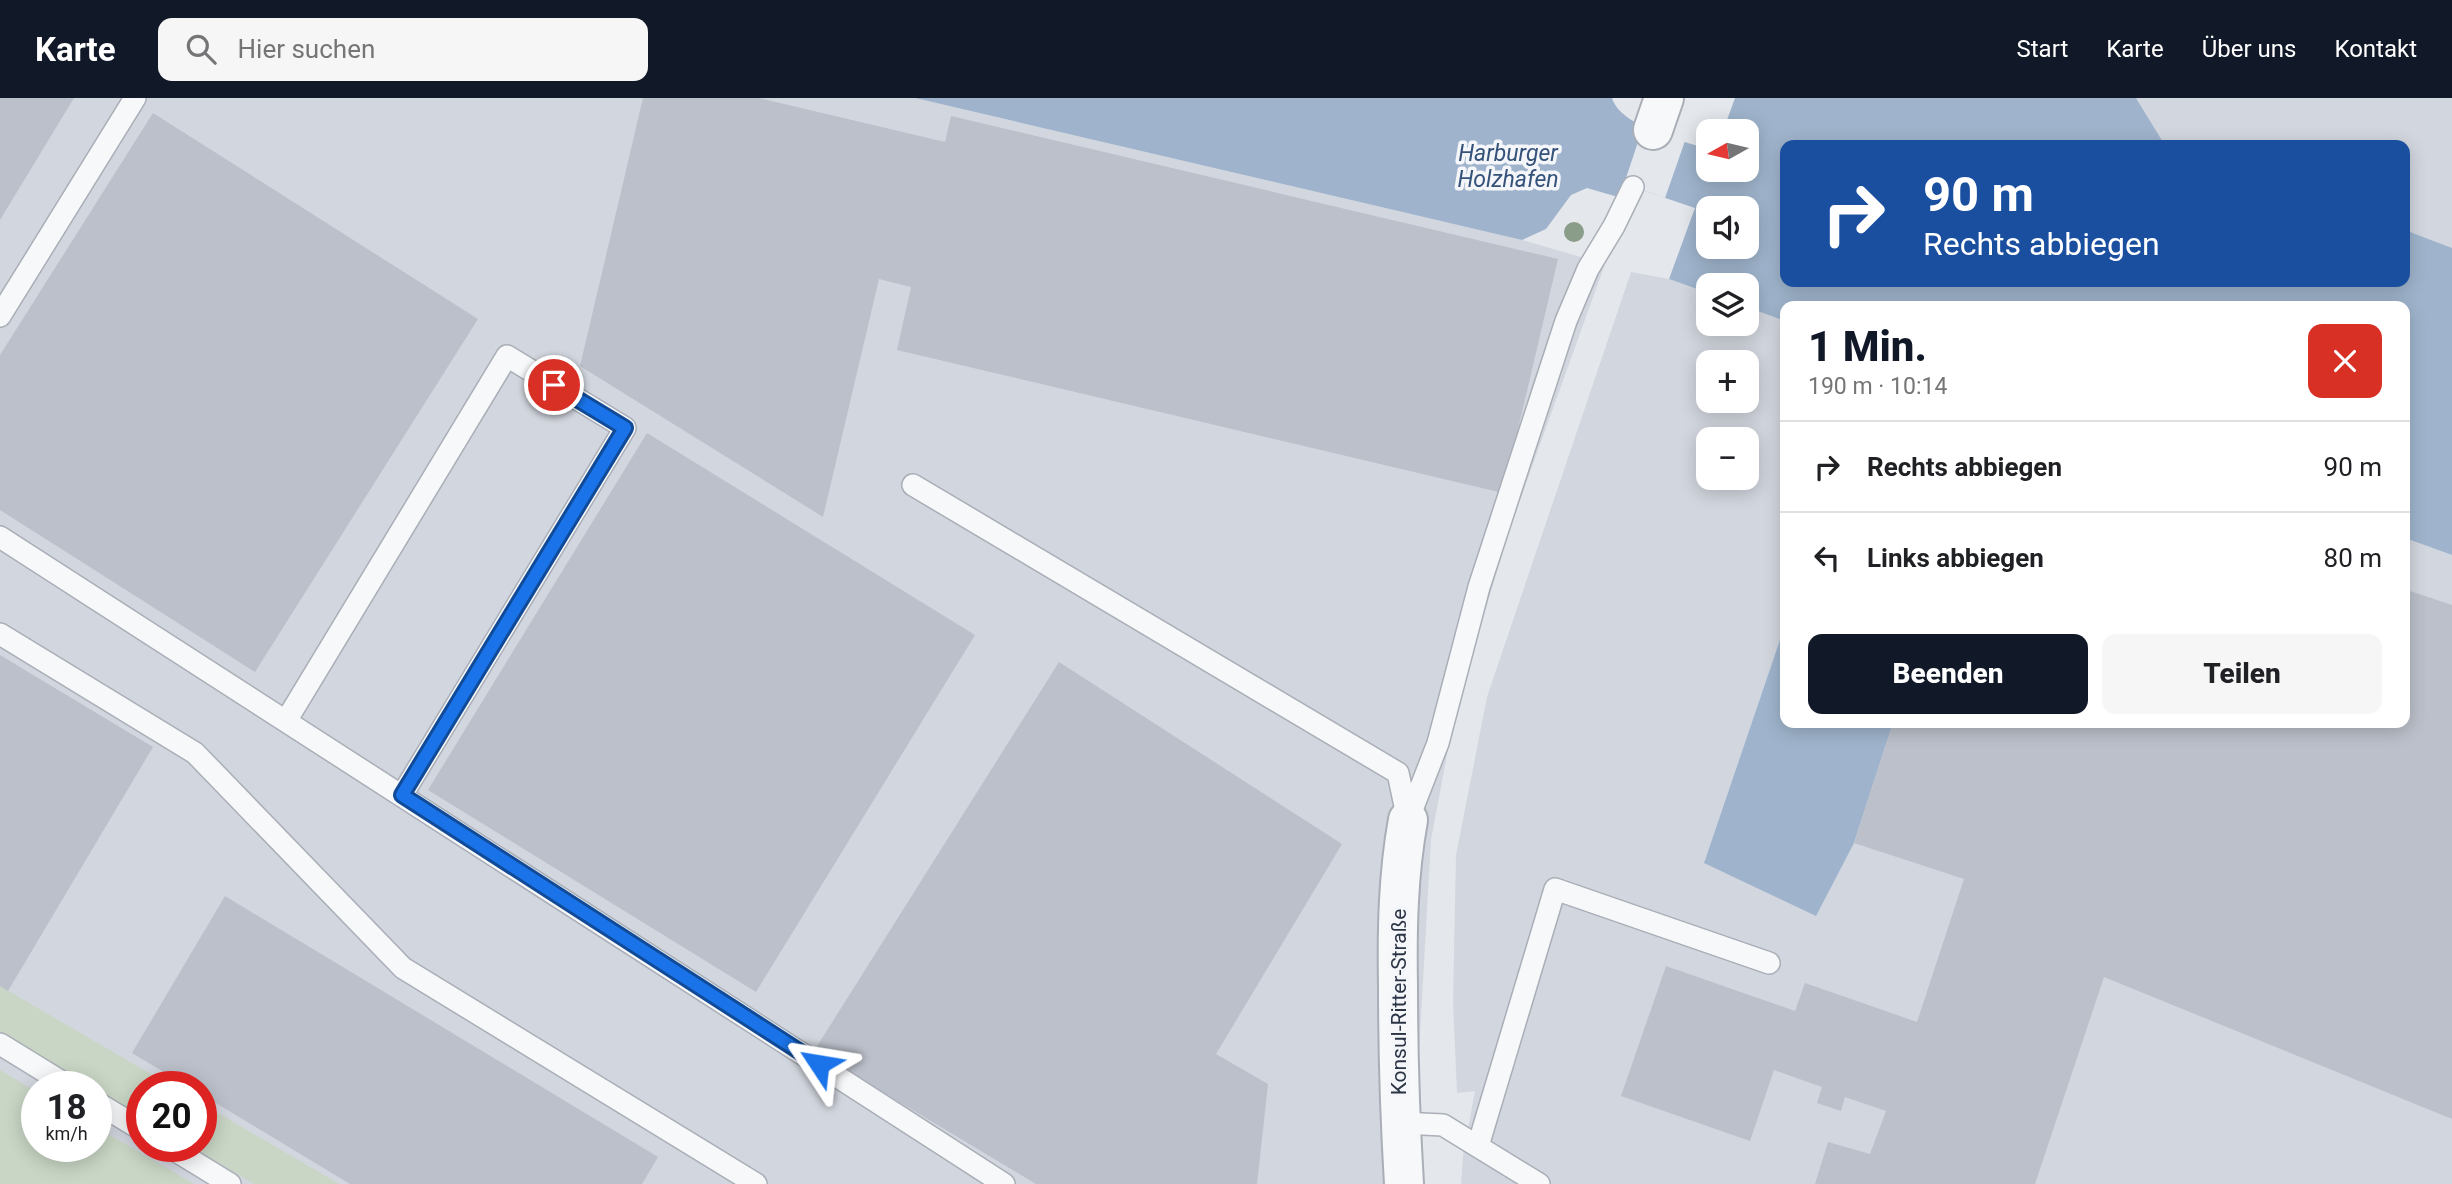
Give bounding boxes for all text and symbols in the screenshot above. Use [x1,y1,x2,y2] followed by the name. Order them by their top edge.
[158,18,648,81] search box
[35,30,116,69] text: Karte
[182,30,220,68] icon: search
[238,34,375,64] text: Hier suchen
[2017,35,2068,63] text: Start
[2106,35,2164,63] text: Karte
[2202,35,2296,63] text: Über uns
[2334,35,2417,63] text: Kontakt
[1696,119,1759,182] north arrow
[1696,119,1759,490] map controls
[1457,140,1559,193] water label: Harburger Holzhafen
[1923,166,2034,223] text: 90 m
[1808,168,1899,259] icon: right
[1696,196,1759,259] button: sound
[1923,225,2160,263] text: Rechts abbiegen
[1696,273,1759,336] button: layers
[1808,322,1927,371] text: 1 Min.
[2308,324,2382,398] button: close
[1696,350,1759,413] button: +
[524,355,584,415] pin
[535,366,573,404] icon: arrive
[1808,373,1947,400] text: 190 m · 10:14
[1696,427,1759,490] button: −
[1808,448,1846,486] icon: right
[1867,452,2062,482] text: Rechts abbiegen
[2324,452,2382,482] text: 90 m
[1808,539,1846,577] icon: left
[1867,543,2044,573] text: Links abbiegen
[2324,543,2382,573] text: 80 m
[1808,634,2088,714] button: Beenden
[2102,634,2382,714] button: Teilen
[1387,909,1411,1095] street label: Konsul-Ritter-Straße
[782,1027,856,1101] position arrow
[126,1071,217,1162] speed limit sign: 20
[46,1087,87,1128] text: 18
[45,1123,88,1144] text: km/h

